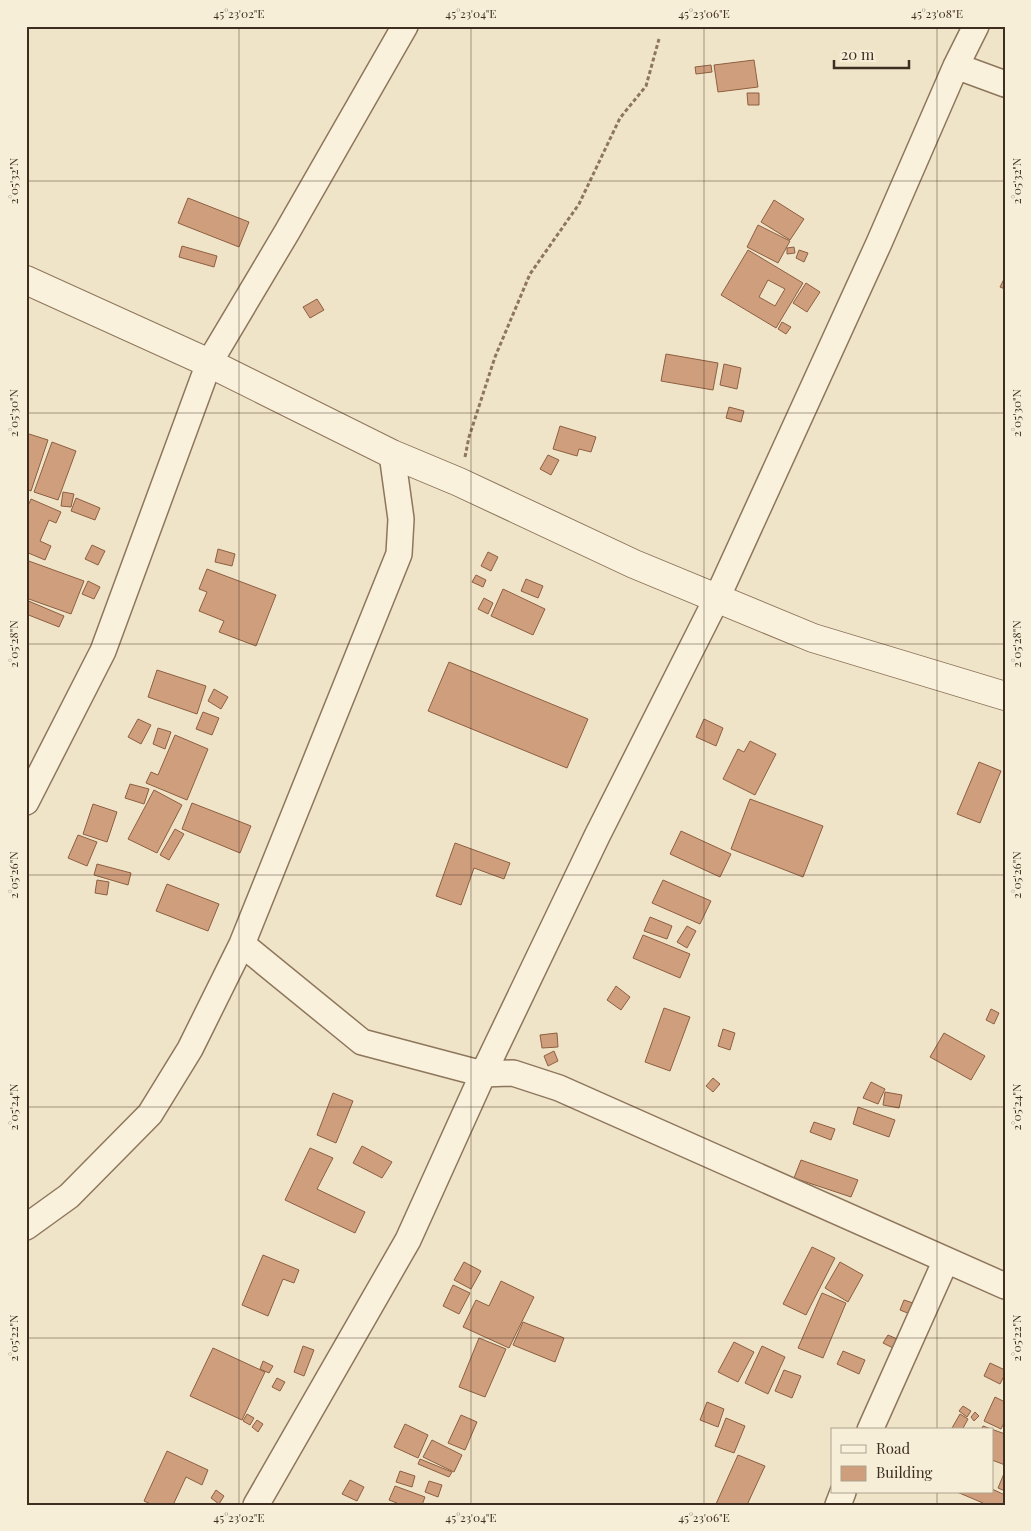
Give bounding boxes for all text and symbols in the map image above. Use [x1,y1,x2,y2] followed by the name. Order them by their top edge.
[213,5,265,21] text: 45°23'02"E
[445,5,497,21] text: 45°23'04"E
[678,5,730,21] text: 45°23'06"E
[911,5,963,21] text: 45°23'08"E
[834,38,908,70] scale bar
[841,44,875,64] text: 20 m
[5,157,21,204] text: 2°05'32"N
[1008,157,1024,204] text: 2°05'32"N
[5,388,21,437] text: 2°05'30"N
[1008,388,1024,437] text: 2°05'30"N
[5,620,21,668] text: 2°05'28"N
[1008,620,1024,668] text: 2°05'28"N
[5,851,21,899] text: 2°05'26"N
[1008,851,1024,899] text: 2°05'26"N
[5,1083,21,1130] text: 2°05'24"N
[1008,1083,1024,1130] text: 2°05'24"N
[5,1314,21,1361] text: 2°05'22"N
[1008,1314,1024,1361] text: 2°05'22"N
[831,1428,994,1494] legend
[876,1438,910,1458] text: Road
[876,1462,933,1482] text: Building
[213,1509,265,1525] text: 45°23'02"E
[445,1509,497,1525] text: 45°23'04"E
[678,1509,730,1525] text: 45°23'06"E

